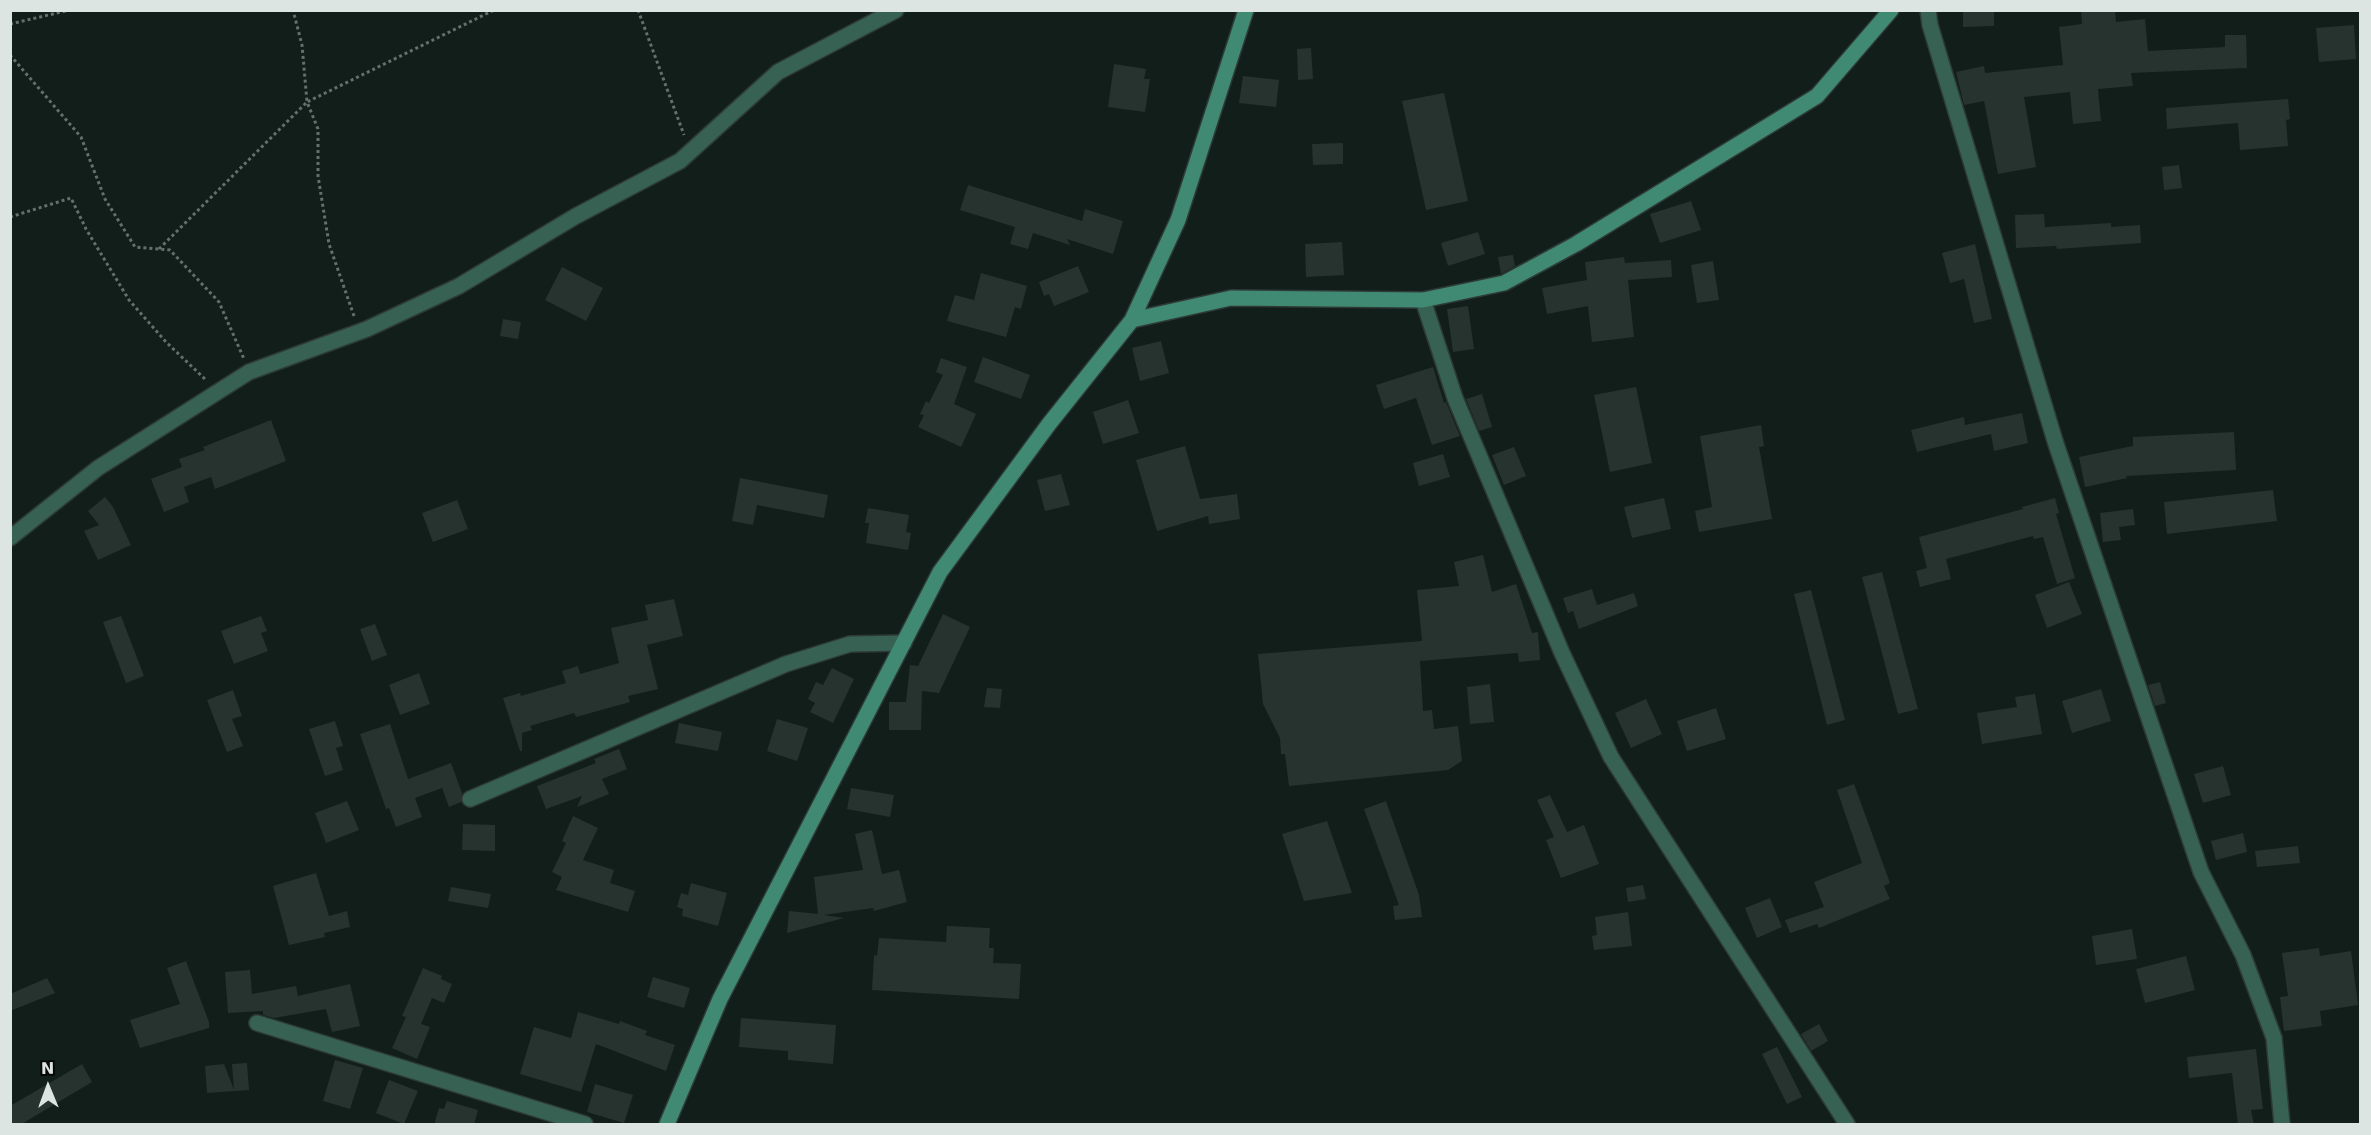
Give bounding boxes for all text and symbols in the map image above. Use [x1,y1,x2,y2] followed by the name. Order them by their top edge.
[18,1057,78,1117] north arrow
[41,1059,55,1078] text: N

